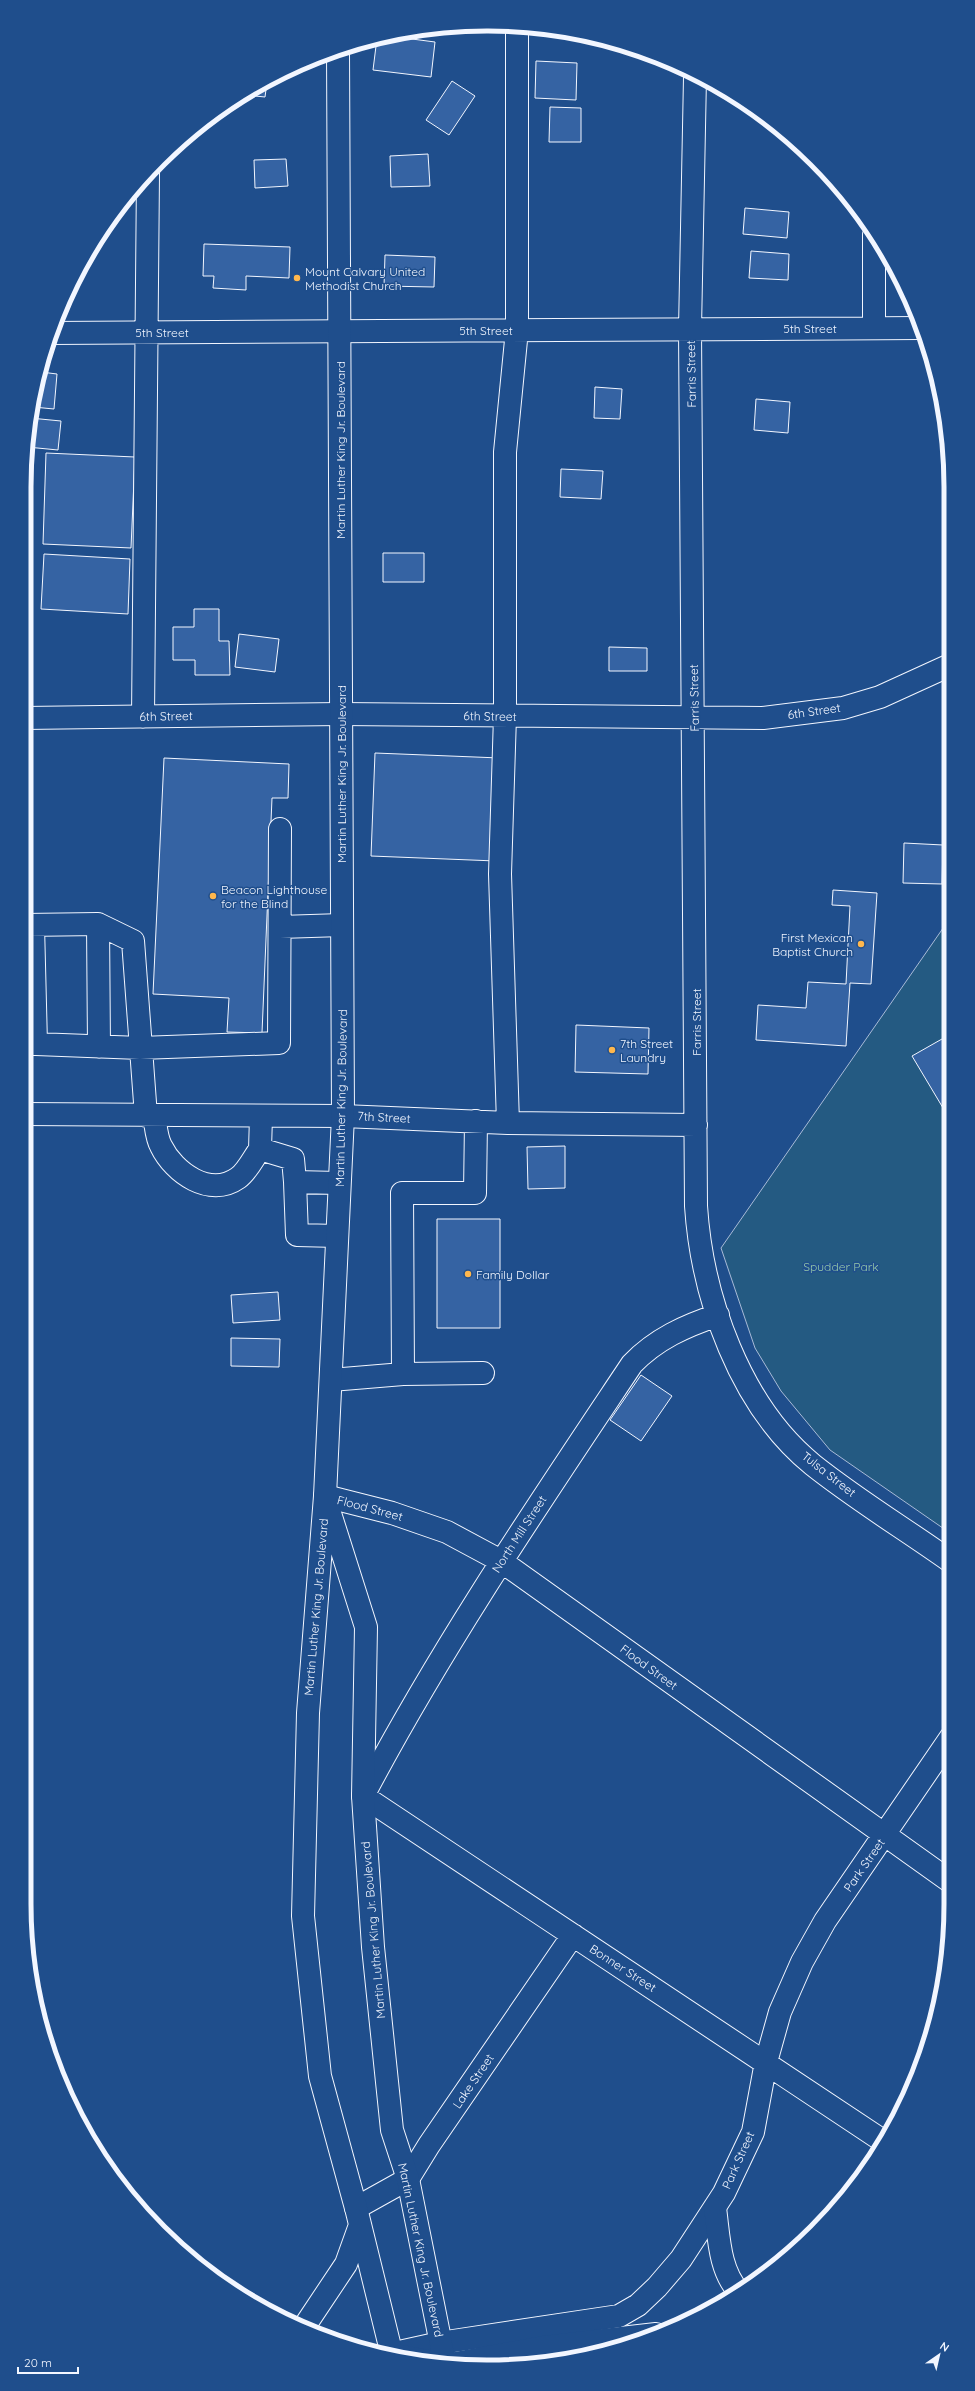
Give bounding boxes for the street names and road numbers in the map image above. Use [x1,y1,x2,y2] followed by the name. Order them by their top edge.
[783,321,837,336] street label: 5th Street
[459,323,513,338] street label: 5th Street
[135,325,189,340] street label: 5th Street
[683,340,699,408] street label: Farris Street
[333,361,348,539] street label: Martin Luther King Jr. Boulevard
[686,664,702,732] street label: Farris Street
[334,685,349,863] street label: Martin Luther King Jr. Boulevard
[787,700,841,722] street label: 6th Street
[139,708,193,724] street label: 6th Street
[463,708,517,724] street label: 6th Street
[689,988,704,1056] street label: Farris Street
[332,1009,350,1187] street label: Martin Luther King Jr. Boulevard
[357,1108,411,1126] street label: 7th Street
[799,1448,859,1500] street label: Tulsa Street
[336,1492,404,1524] street label: Flood Street
[489,1493,549,1575] street label: North Mill Street
[301,1518,331,1696] street label: Martin Luther King Jr. Boulevard
[617,1641,681,1693] street label: Flood Street
[840,1836,888,1894] street label: Park Street
[358,1841,388,2019] street label: Martin Luther King Jr. Boulevard
[587,1941,659,1995] street label: Bonner Street
[449,2051,497,2111] street label: Lake Street
[719,2129,757,2191] street label: Park Street
[395,2161,447,2339] street label: Martin Luther King Jr. Boulevard

